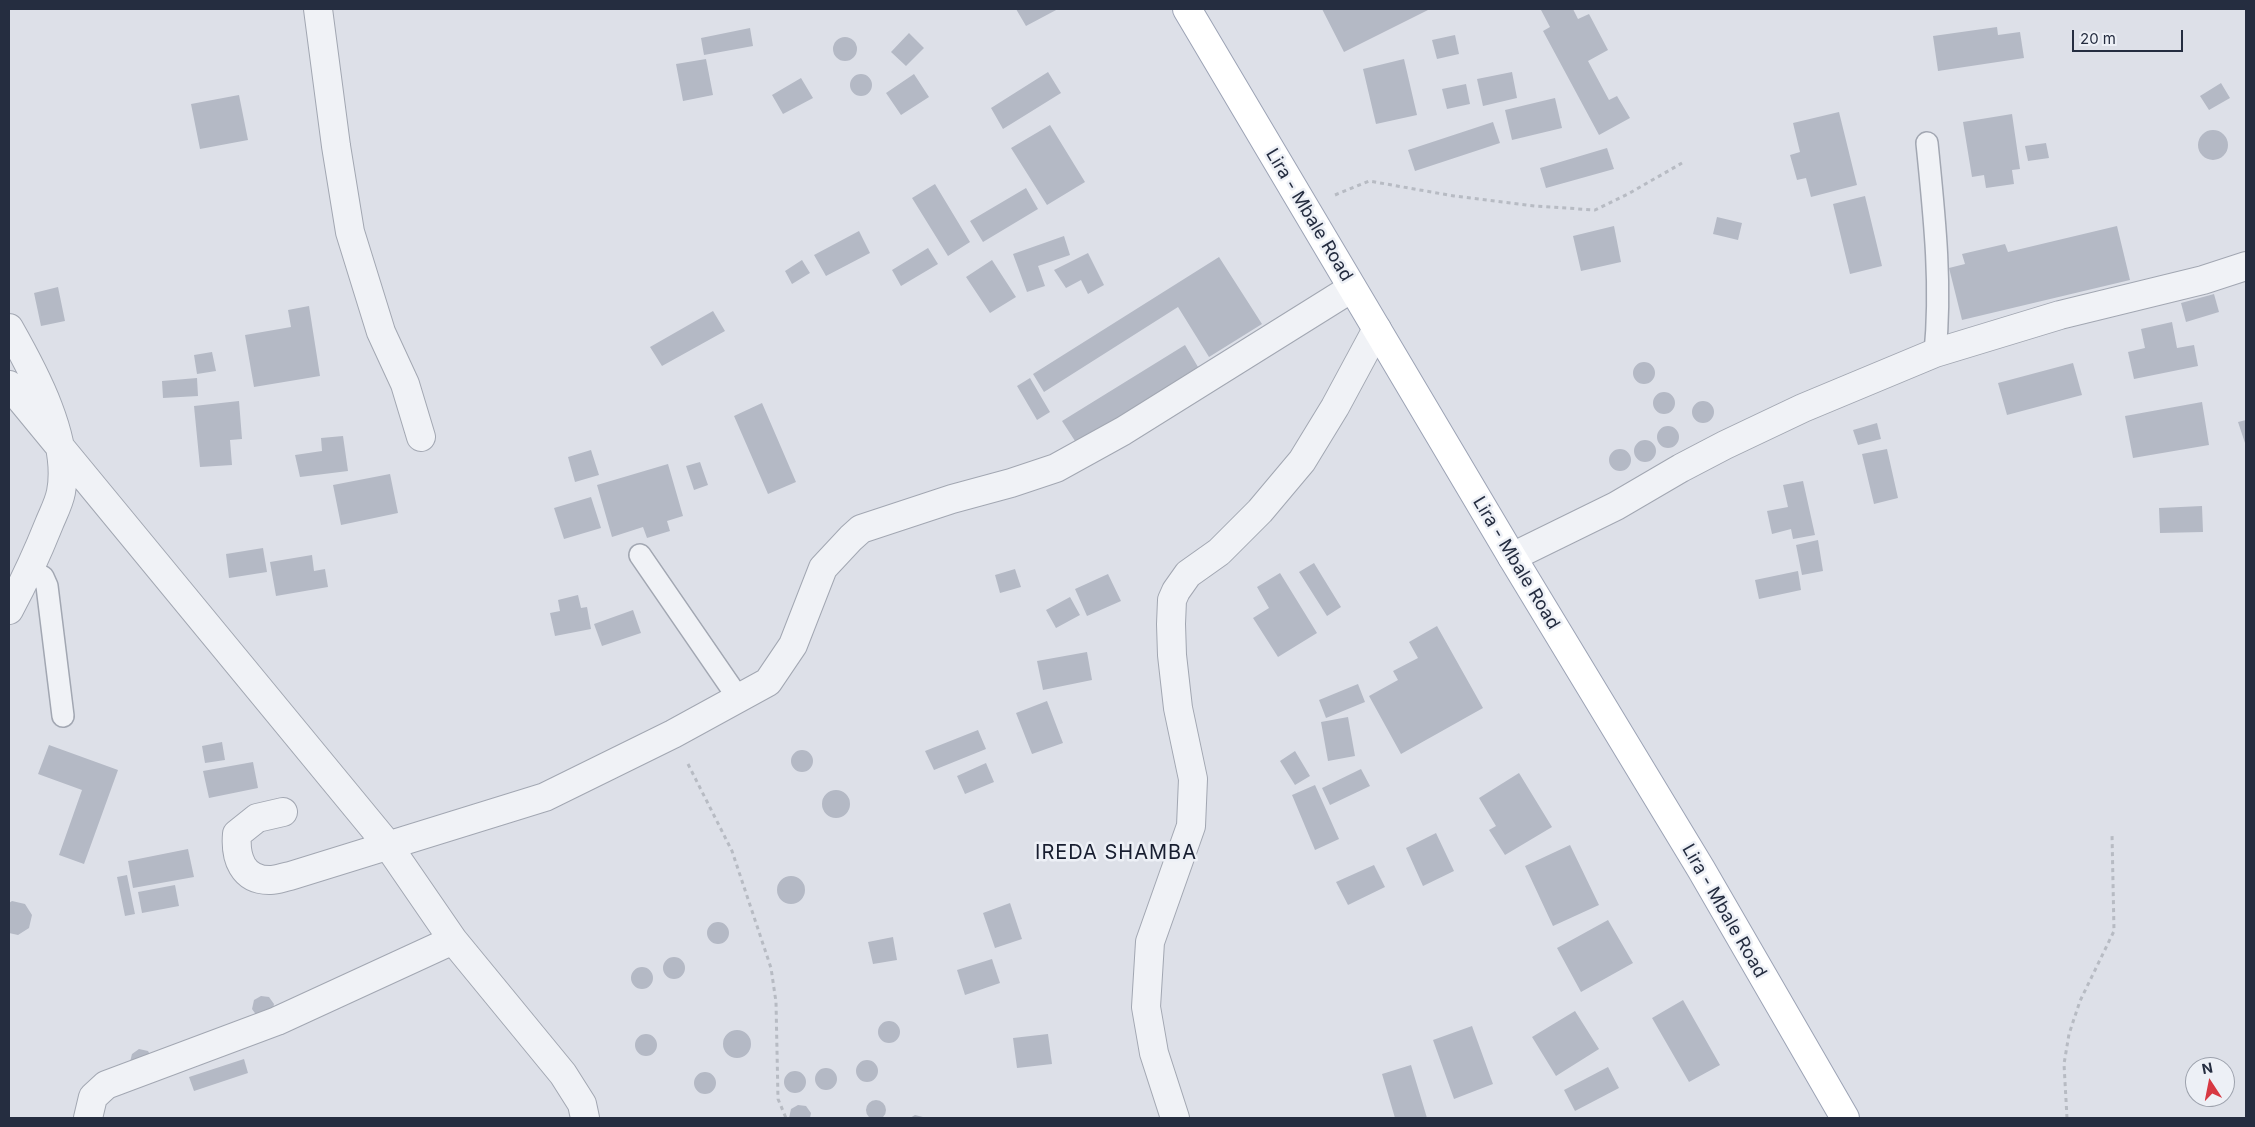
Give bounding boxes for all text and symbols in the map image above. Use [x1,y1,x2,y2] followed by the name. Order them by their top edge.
[2075,20,2186,52] scale bar
[2080,29,2116,48] text: 20 m
[1261,145,1357,285] street label: Lira - Mbale Road
[1468,493,1564,633] street label: Lira - Mbale Road
[1677,840,1771,982] street label: Lira - Mbale Road
[1034,841,1198,865] district label: IREDA SHAMBA
[2185,1057,2235,1107] north arrow
[2200,1058,2214,1077] text: N

